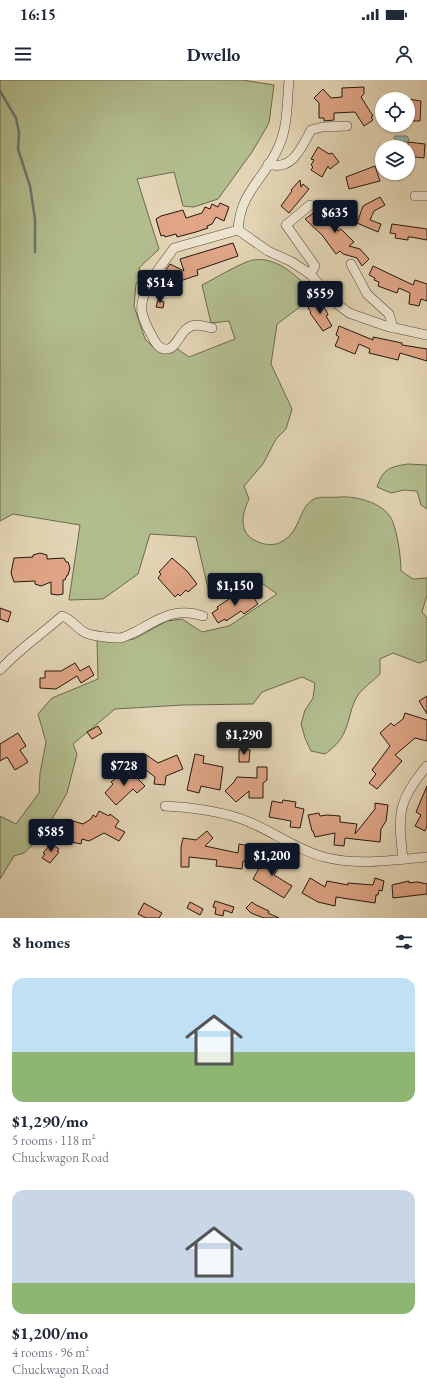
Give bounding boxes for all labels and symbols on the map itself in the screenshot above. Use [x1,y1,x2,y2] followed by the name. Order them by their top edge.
[311,200,359,234] pin: $635
[136,270,184,304] pin: $514
[296,281,344,315] pin: $559
[202,573,268,607] pin: $1,150
[211,722,277,756] pin: $1,290
[100,753,148,787] pin: $728
[27,819,75,853] pin: $585
[239,843,305,877] pin: $1,200

